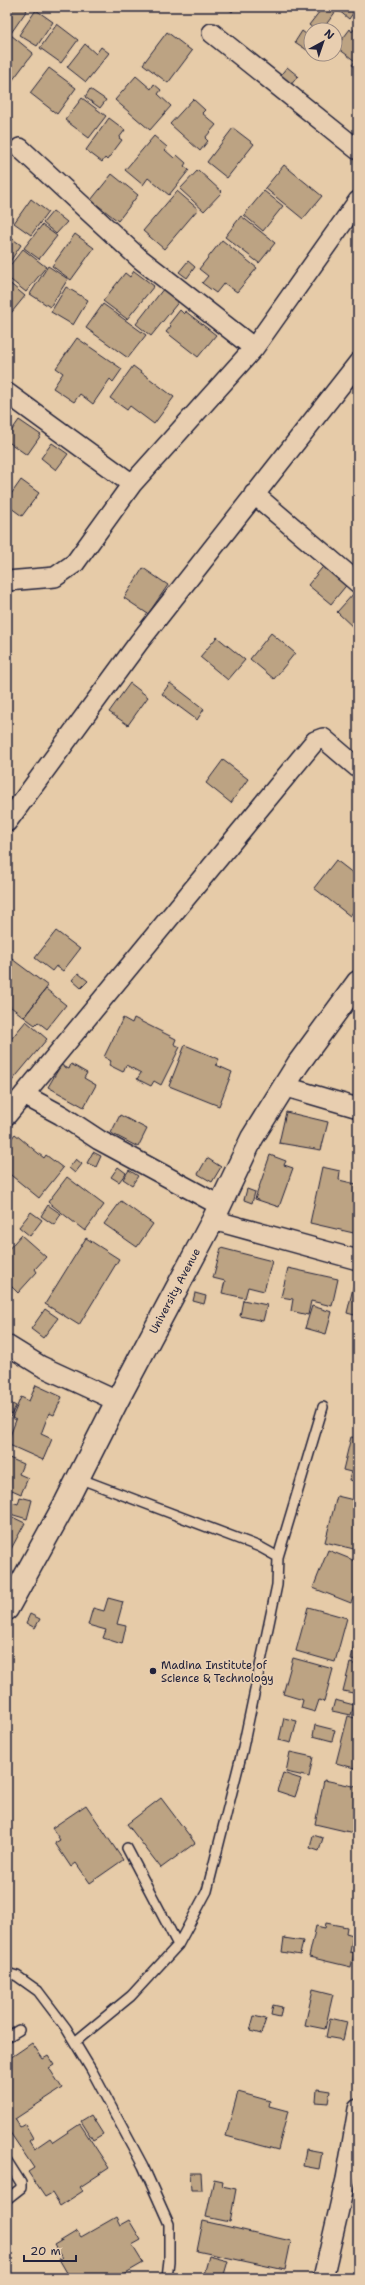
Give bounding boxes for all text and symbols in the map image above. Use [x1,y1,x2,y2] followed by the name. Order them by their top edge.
[303,22,343,62] north arrow
[321,26,337,43] text: N
[146,1246,204,1336] street label: University Avenue
[161,1658,274,1686] place label: Madina Institute of Science & Technology
[148,1666,158,1676] marker: Madina Institute of Science & Technology
[24,2237,76,2263] scale bar
[30,2243,61,2259] text: 20 m

